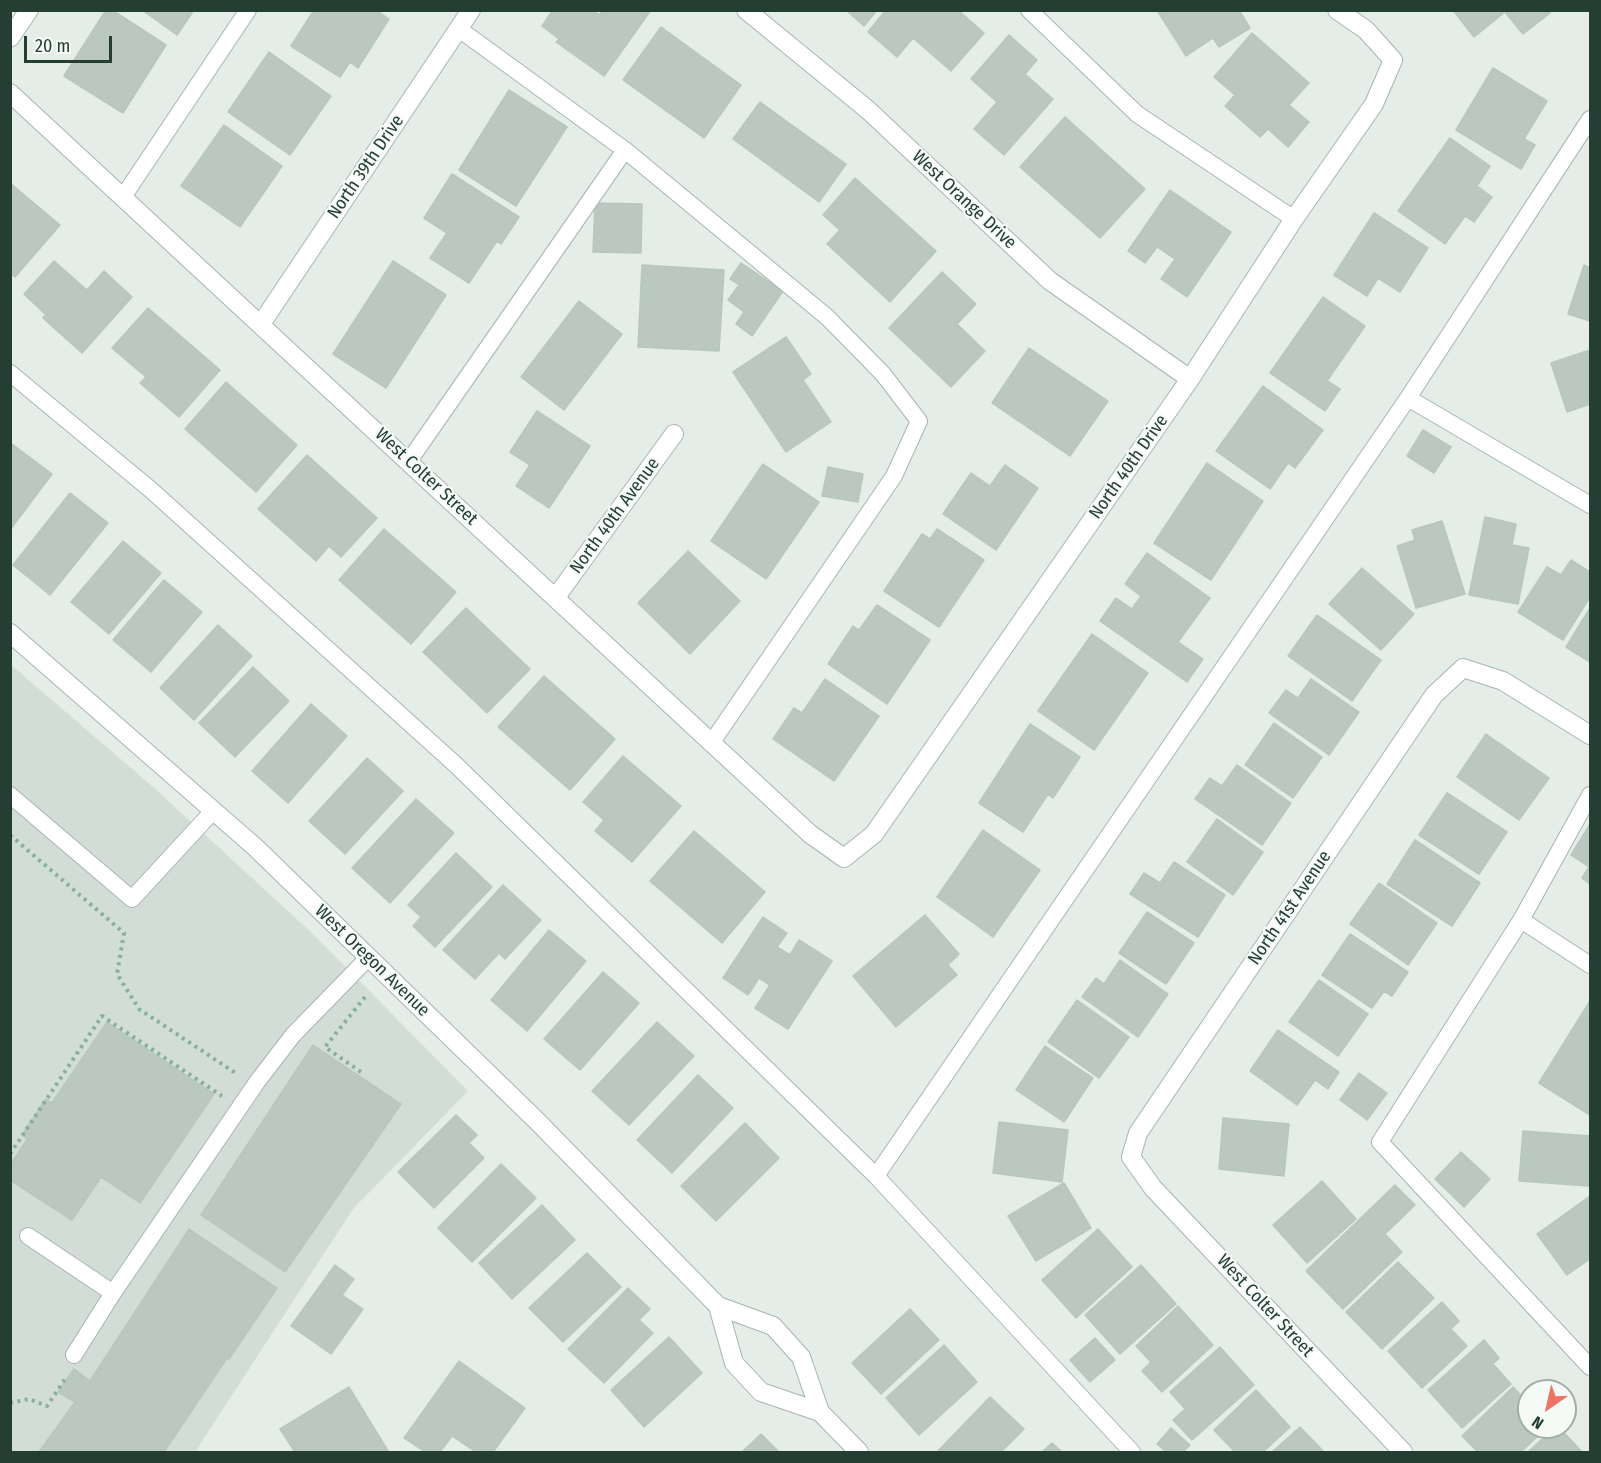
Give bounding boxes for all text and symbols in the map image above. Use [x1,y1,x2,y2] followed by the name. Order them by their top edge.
[27,24,116,62] scale bar
[35,35,70,57] text: 20 m
[323,111,409,223] street label: North 39th Drive
[907,146,1021,254] street label: West Orange Drive
[1085,411,1173,523] street label: North 40th Drive
[370,424,482,530] street label: West Colter Street
[566,454,664,578] street label: North 40th Avenue
[1244,847,1336,969] street label: North 41st Avenue
[310,901,434,1021] street label: West Oregon Avenue
[1212,1250,1318,1362] street label: West Colter Street
[1517,1379,1577,1439] north arrow
[1528,1412,1547,1433] text: N

